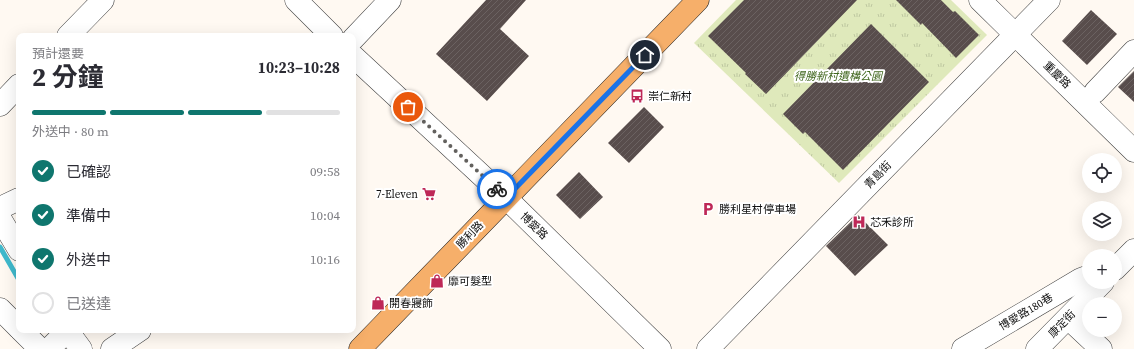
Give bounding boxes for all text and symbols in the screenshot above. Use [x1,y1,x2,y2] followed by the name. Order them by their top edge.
[628,38,662,72] pin
[634,44,656,66] icon: home
[32,45,84,62] text: 預計還要
[258,57,340,78] text: 10:23–10:28
[1040,58,1074,92] street label: 重慶路
[32,59,104,95] text: 2 分鐘
[794,69,884,84] park label: 得勝新村遺構公園
[629,88,645,104] bus stop icon: 崇仁新村
[648,89,692,104] place label: 崇仁新村
[391,90,425,124] pin
[397,96,419,118] icon: bag
[32,123,109,140] text: 外送中 · 80 m
[1082,153,1122,337] map controls
[1082,153,1122,193] button: locate
[861,158,895,192] street label: 青島街
[32,160,54,182] icon: check
[66,161,111,182] text: 已確認
[310,163,340,180] text: 09:58
[477,169,517,209] courier
[486,178,508,200] icon: bike
[421,186,437,202] supermarket icon: 7-Eleven
[376,187,418,202] place label: 7-Eleven
[700,201,716,217] parking icon: 勝利星村停車場
[1082,201,1122,241] button: layers
[719,202,796,217] place label: 勝利星村停車場
[32,204,54,226] icon: check
[66,205,111,226] text: 準備中
[310,207,340,224] text: 10:04
[517,209,551,243] street label: 博愛路
[851,214,867,230] hospital icon: 芯禾診所
[870,215,914,230] place label: 芯禾診所
[453,218,487,252] street label: 勝利路
[32,248,54,270] icon: check
[66,249,111,270] text: 外送中
[1082,249,1122,289] button: +
[310,251,340,268] text: 10:16
[429,273,445,289] shop icon: 靡可髮型
[448,274,492,289] place label: 靡可髮型
[996,290,1056,334] street label: 博愛路180巷
[66,293,111,314] text: 已送達
[370,295,386,311] shop icon: 開春寢飾
[389,296,433,311] place label: 開春寢飾
[1082,297,1122,337] button: −
[1045,307,1079,341] street label: 康定街

